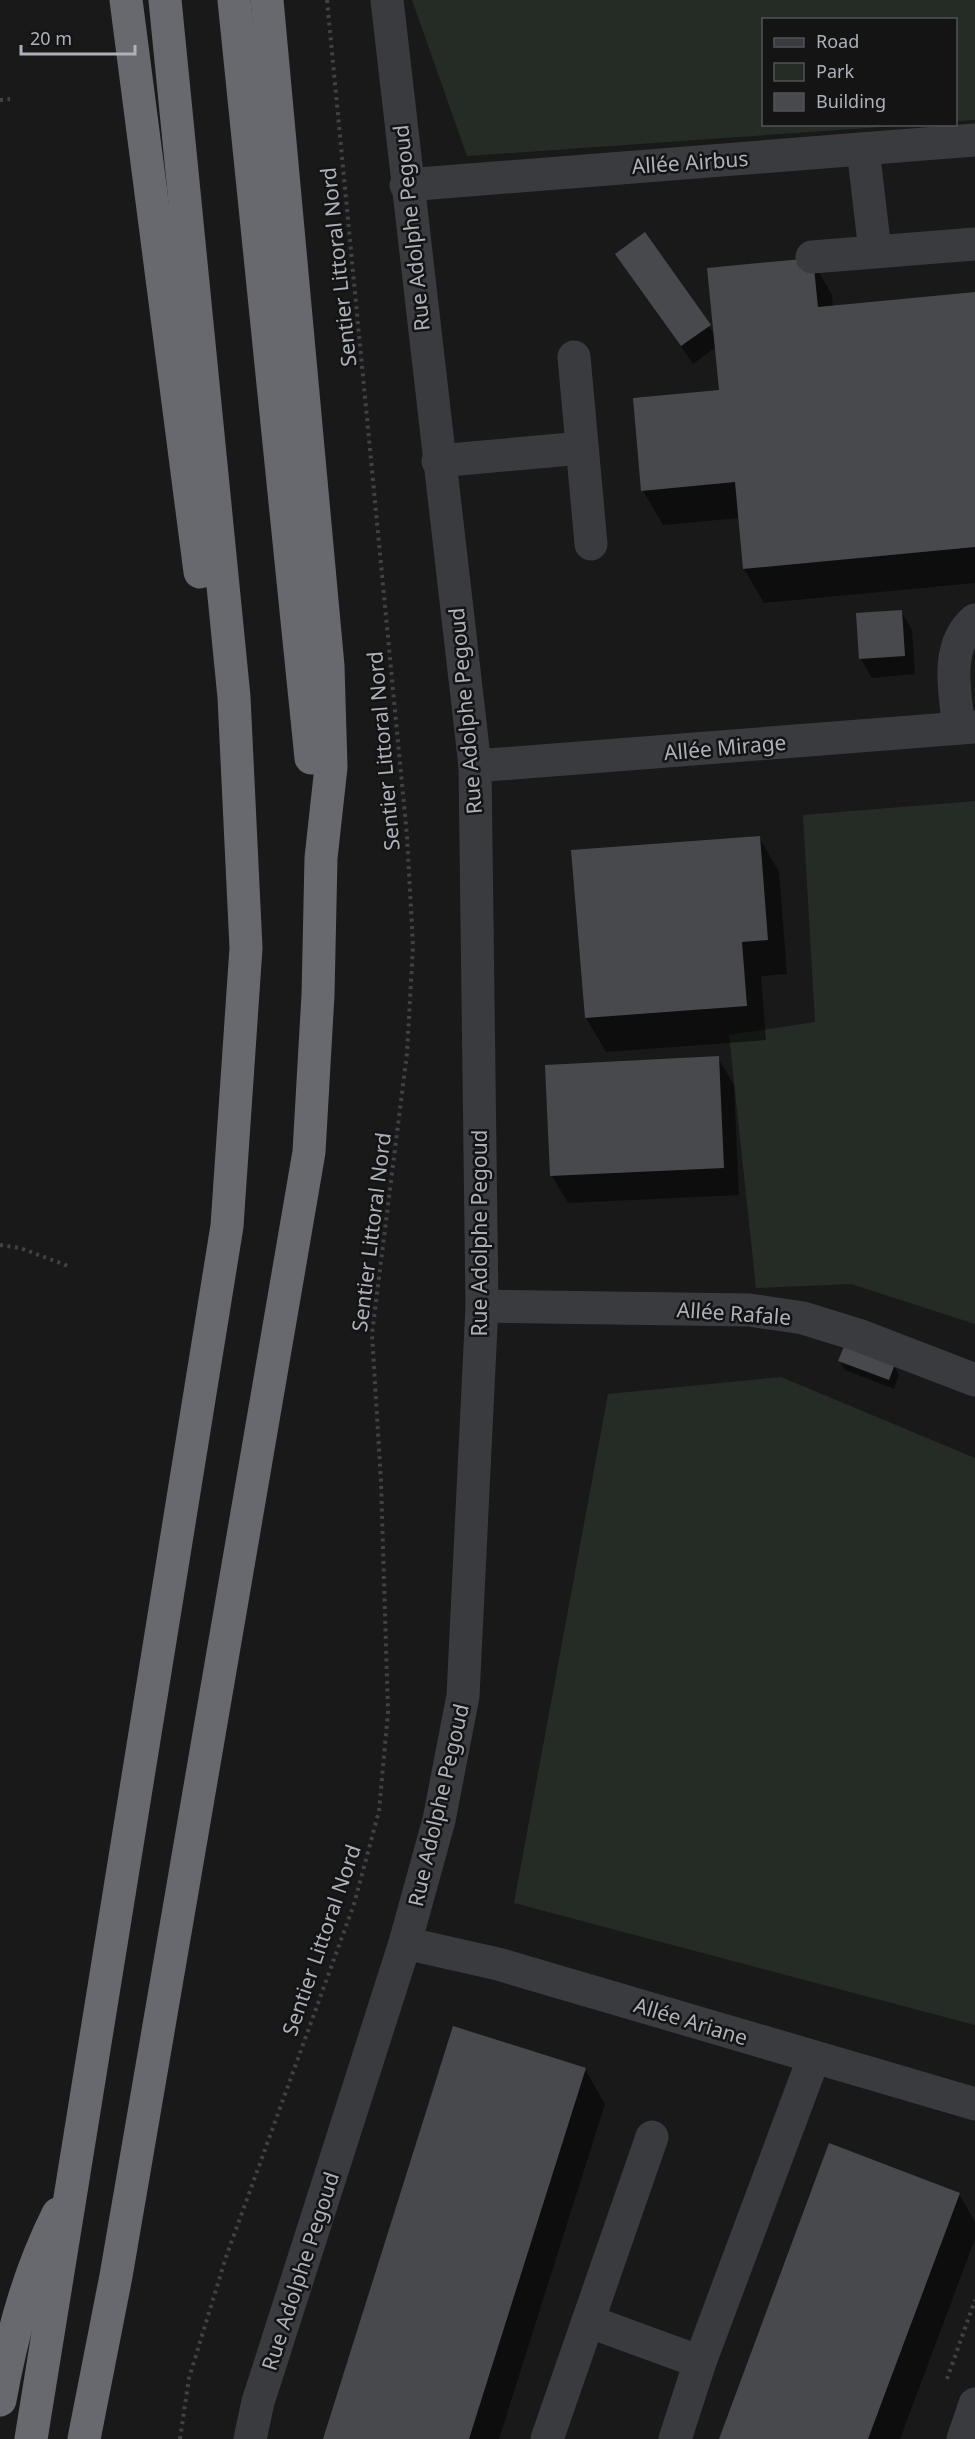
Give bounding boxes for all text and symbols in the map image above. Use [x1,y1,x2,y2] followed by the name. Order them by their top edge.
[21,18,135,56] scale bar
[762,18,957,126] legend
[30,26,72,50] text: 20 m
[816,29,859,53] text: Road
[816,59,854,83] text: Park
[816,89,886,113] text: Building
[386,124,436,332] street label: Rue Adolphe Pegoud
[631,144,749,180] street label: Allée Airbus
[314,166,362,368] street label: Sentier Littoral Nord
[442,607,488,815] street label: Rue Adolphe Pegoud
[360,650,406,852] street label: Sentier Littoral Nord
[663,728,787,766] street label: Allée Mirage
[465,1129,493,1337] street label: Rue Adolphe Pegoud
[345,1131,397,1333] street label: Sentier Littoral Nord
[676,1295,792,1331] street label: Allée Rafale
[401,1701,475,1909] street label: Rue Adolphe Pegoud
[275,1841,367,2039] street label: Sentier Littoral Nord
[631,1990,751,2052] street label: Allée Ariane
[255,2168,345,2374] street label: Rue Adolphe Pegoud

